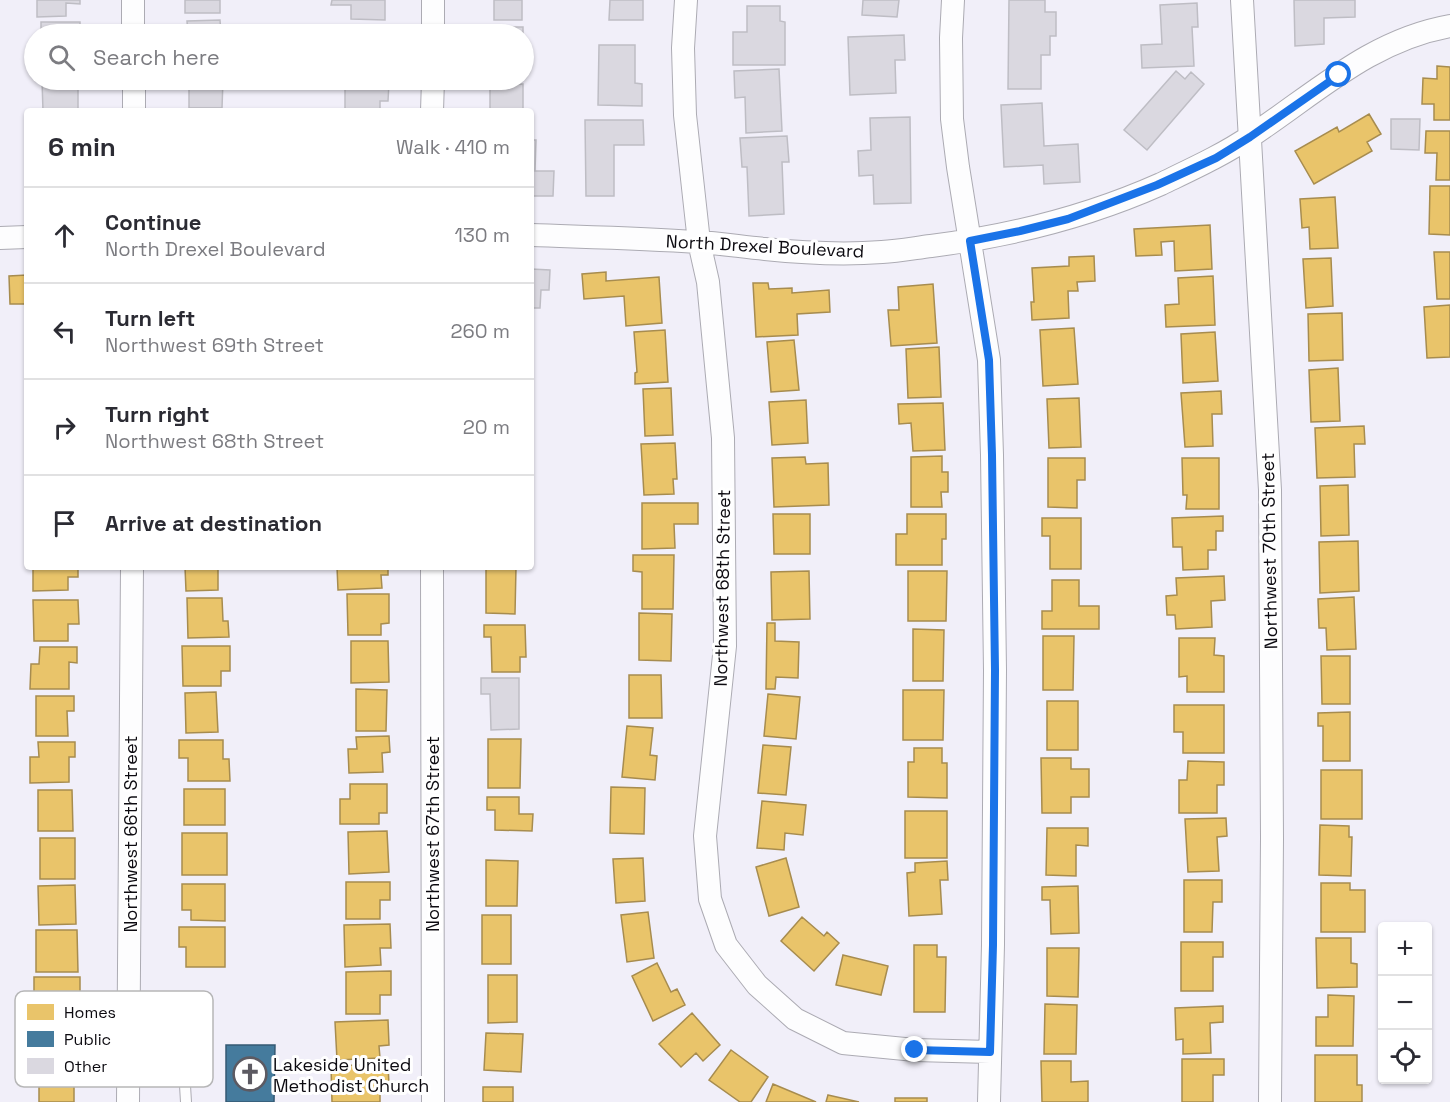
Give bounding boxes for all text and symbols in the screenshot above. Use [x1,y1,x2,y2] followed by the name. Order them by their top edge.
[24,24,534,90] search box
[45,41,78,74] icon: search
[93,43,220,71] text: Search here
[1325,61,1351,87] route start
[48,130,116,164] text: 6 min
[396,134,510,160] text: Walk · 410 m
[105,208,201,236] text: Continue
[48,219,81,252] icon: ahead
[454,222,510,248] text: 130 m
[665,229,865,263] street label: North Drexel Boulevard
[105,236,326,262] text: North Drexel Boulevard
[105,304,195,332] text: Turn left
[48,315,81,348] icon: left
[451,318,510,344] text: 260 m
[105,332,324,358] text: Northwest 69th Street
[105,400,210,428] text: Turn right
[48,411,81,444] icon: right
[463,414,510,440] text: 20 m
[105,428,324,454] text: Northwest 68th Street
[1256,452,1282,650] street label: Northwest 70th Street
[709,489,735,687] street label: Northwest 68th Street
[48,507,81,540] icon: arrive
[105,509,322,537] text: Arrive at destination
[119,735,142,933] street label: Northwest 66th Street
[421,736,444,932] street label: Northwest 67th Street
[1378,922,1432,1084] map controls
[1378,922,1432,976] button: +
[1378,976,1432,1030] button: −
[15,991,213,1087] legend
[64,1002,116,1023] text: Homes
[64,1029,111,1050] text: Public
[1378,1030,1432,1084] button: locate
[901,1036,927,1062] route end
[273,1053,429,1097] place label: Lakeside United Methodist Church
[64,1056,107,1077] text: Other
[232,1056,268,1092] church icon: Lakeside United Methodist Church

